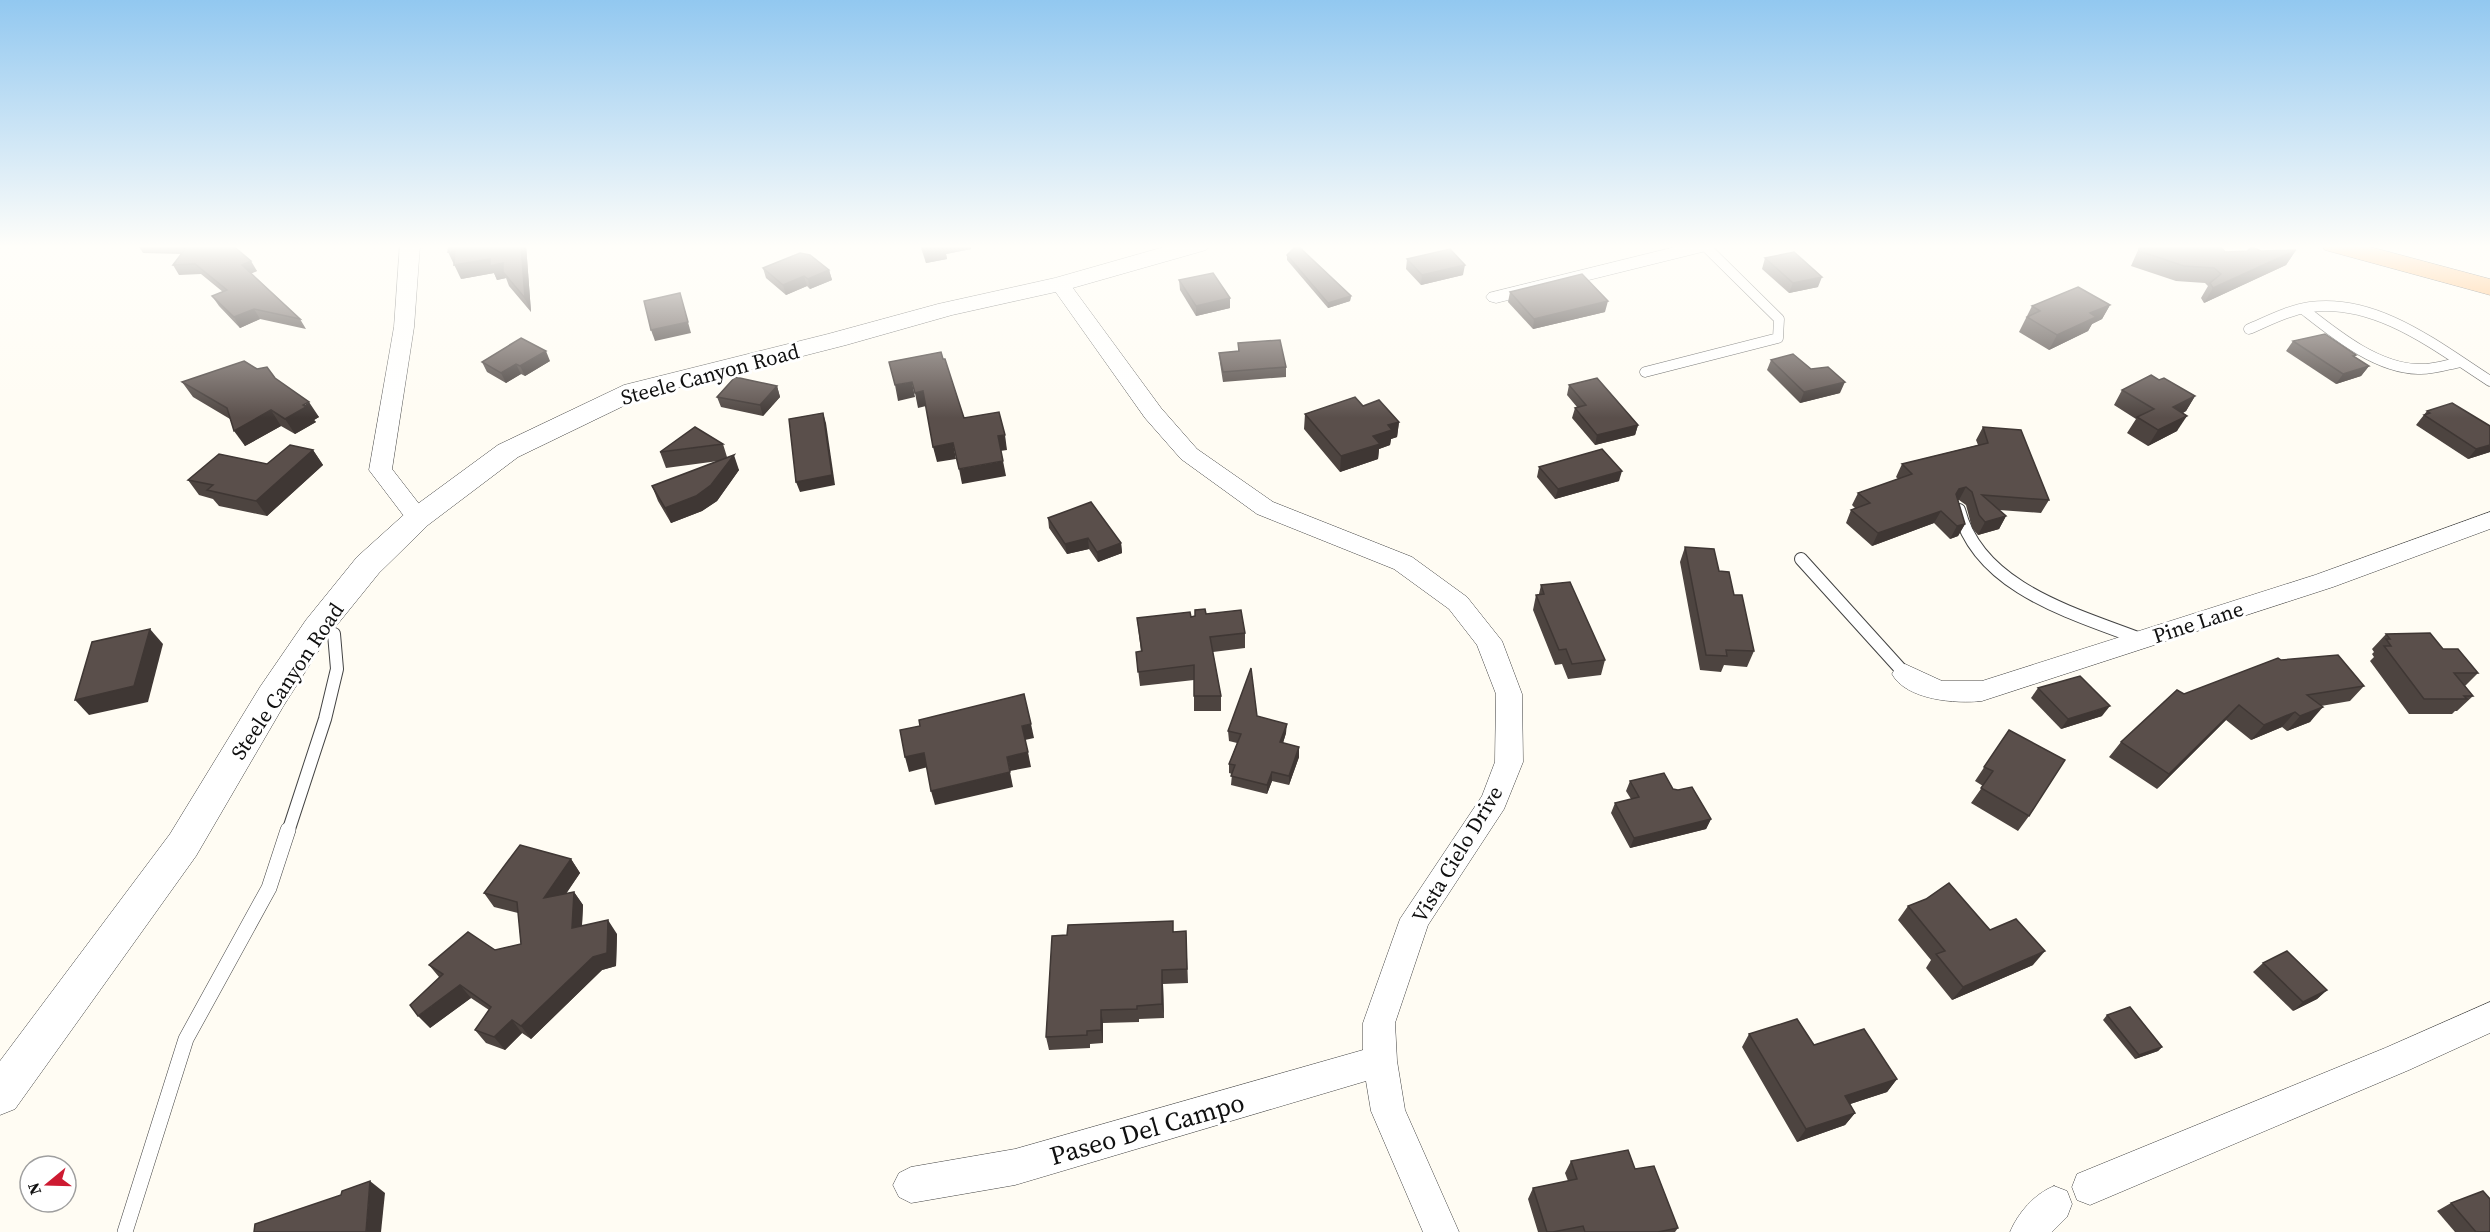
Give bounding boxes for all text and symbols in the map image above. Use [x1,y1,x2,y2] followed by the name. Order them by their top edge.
[618,336,802,412] street label: Steele Canyon Road
[2149,594,2247,650] street label: Pine Lane
[224,597,350,765] street label: Steele Canyon Road
[1405,780,1509,928] street label: Vista Cielo Drive
[1046,1084,1248,1174] street label: Paseo Del Campo
[18,1154,78,1214] north arrow
[21,1179,46,1198] text: N

